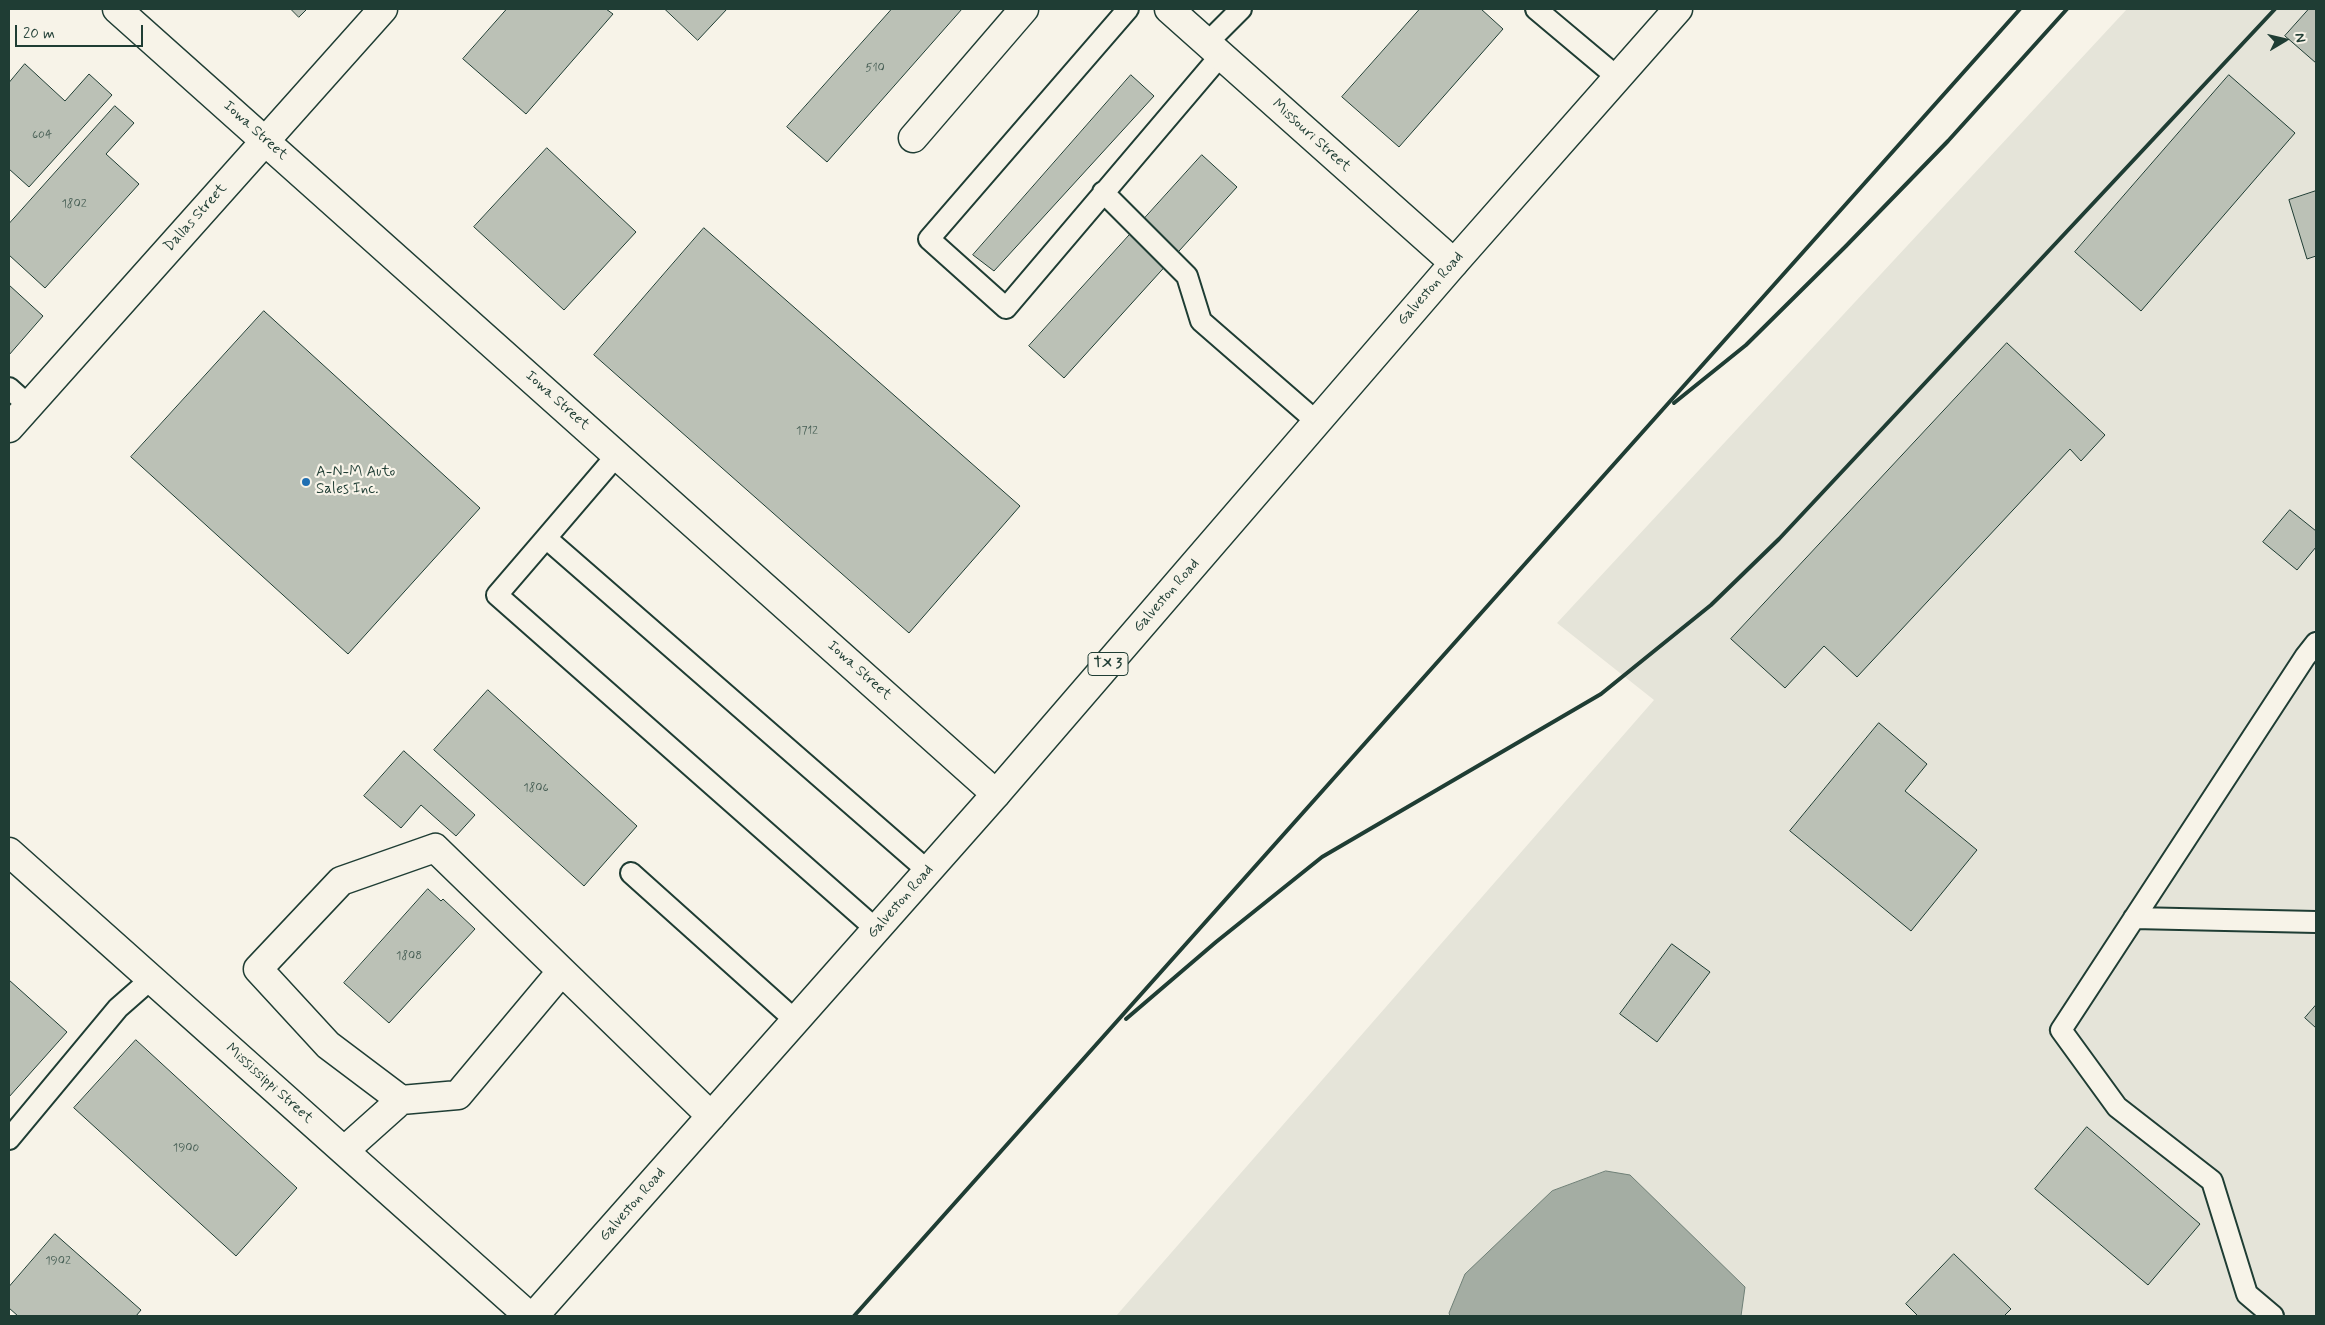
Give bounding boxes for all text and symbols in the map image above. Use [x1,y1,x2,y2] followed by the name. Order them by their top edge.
[18,15,145,47] scale bar
[2260,15,2310,65] north arrow
[23,24,55,44] text: 20 m
[2290,32,2309,44] text: N
[865,61,885,75] house number: 510
[1268,96,1354,176] street label: Missouri Street
[219,97,291,165] street label: Iowa Street
[32,128,52,142] house number: 604
[161,180,231,256] street label: Dallas Street
[61,197,87,211] house number: 1802
[1394,248,1468,330] street label: Galveston Road
[521,367,593,435] street label: Iowa Street
[796,424,818,438] house number: 1712
[316,464,395,499] place label: A-N-M Auto Sales Inc.
[300,476,312,488] marker: A-N-M Auto Sales Inc.
[1130,555,1204,637] street label: Galveston Road
[823,637,895,705] street label: Iowa Street
[1088,652,1128,676] road number: TX 3
[523,781,549,795] house number: 1806
[864,861,938,943] street label: Galveston Road
[396,949,422,963] house number: 1808
[221,1040,317,1128] street label: Mississippi Street
[173,1141,199,1155] house number: 1900
[596,1164,670,1246] street label: Galveston Road
[45,1254,71,1268] house number: 1902

